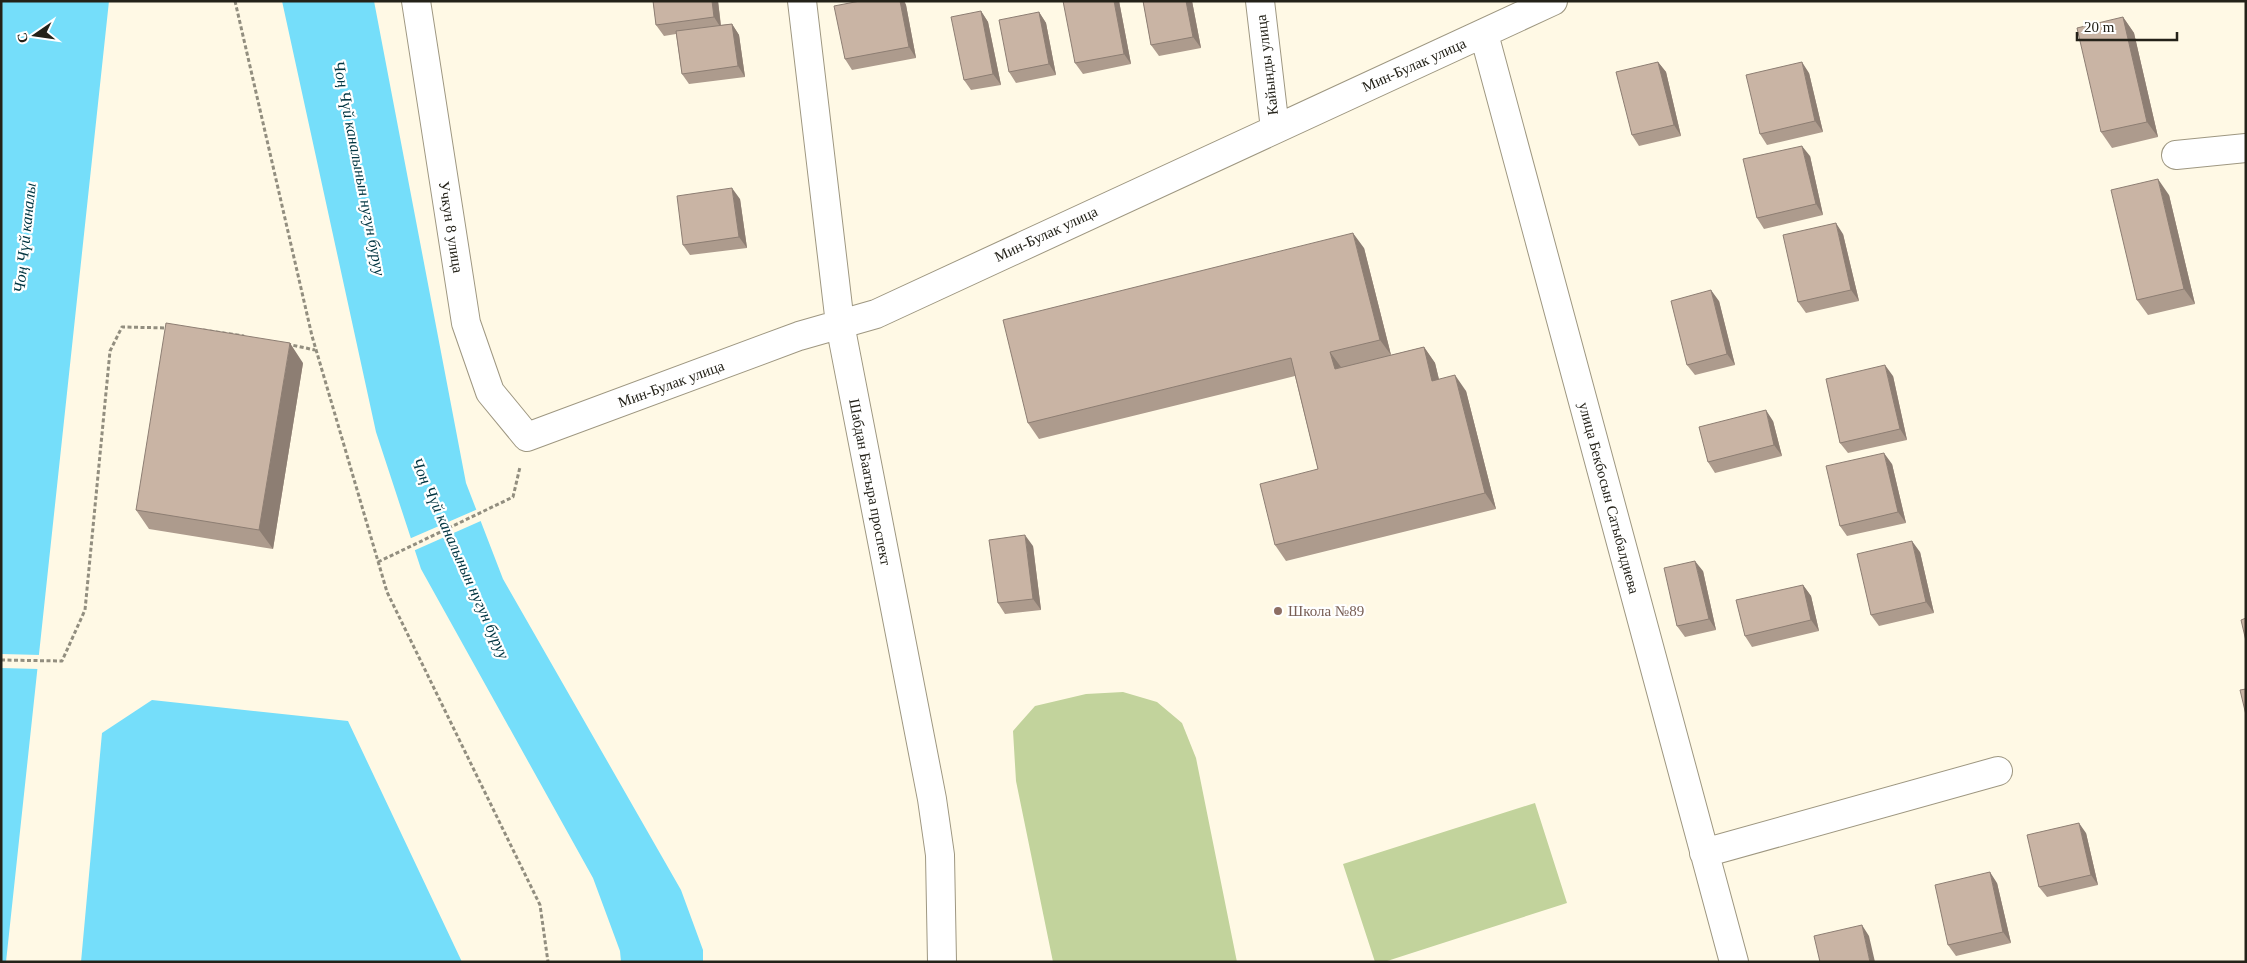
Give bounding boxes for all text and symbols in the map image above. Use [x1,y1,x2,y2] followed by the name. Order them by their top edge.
[10,10,60,60] north arrow
[2077,10,2177,42] scale bar
[1253,14,1281,116] street label: Кайынды улица
[2084,19,2115,35] text: 20 m
[14,31,31,44] text: С
[1360,35,1469,95] street label: Мин-Булак улица
[329,59,389,278] water label: Чоң Чүй каналынын нугун буруу
[436,180,466,274] street label: Учкун 8 улица
[10,182,40,294] water label: Чоң Чүй каналы
[992,203,1100,265] street label: Мин-Булак улица
[616,357,727,411] street label: Мин-Булак улица
[846,397,894,567] street label: Шабдан Баатыра проспект
[1576,400,1642,596] street label: улица Бекбосын Сатыбалдиева
[407,455,513,663] water label: Чоң Чүй каналынын нугун буруу
[1288,603,1364,619] place label: Школа №89
[1272,605,1284,617] marker: Школа №89

